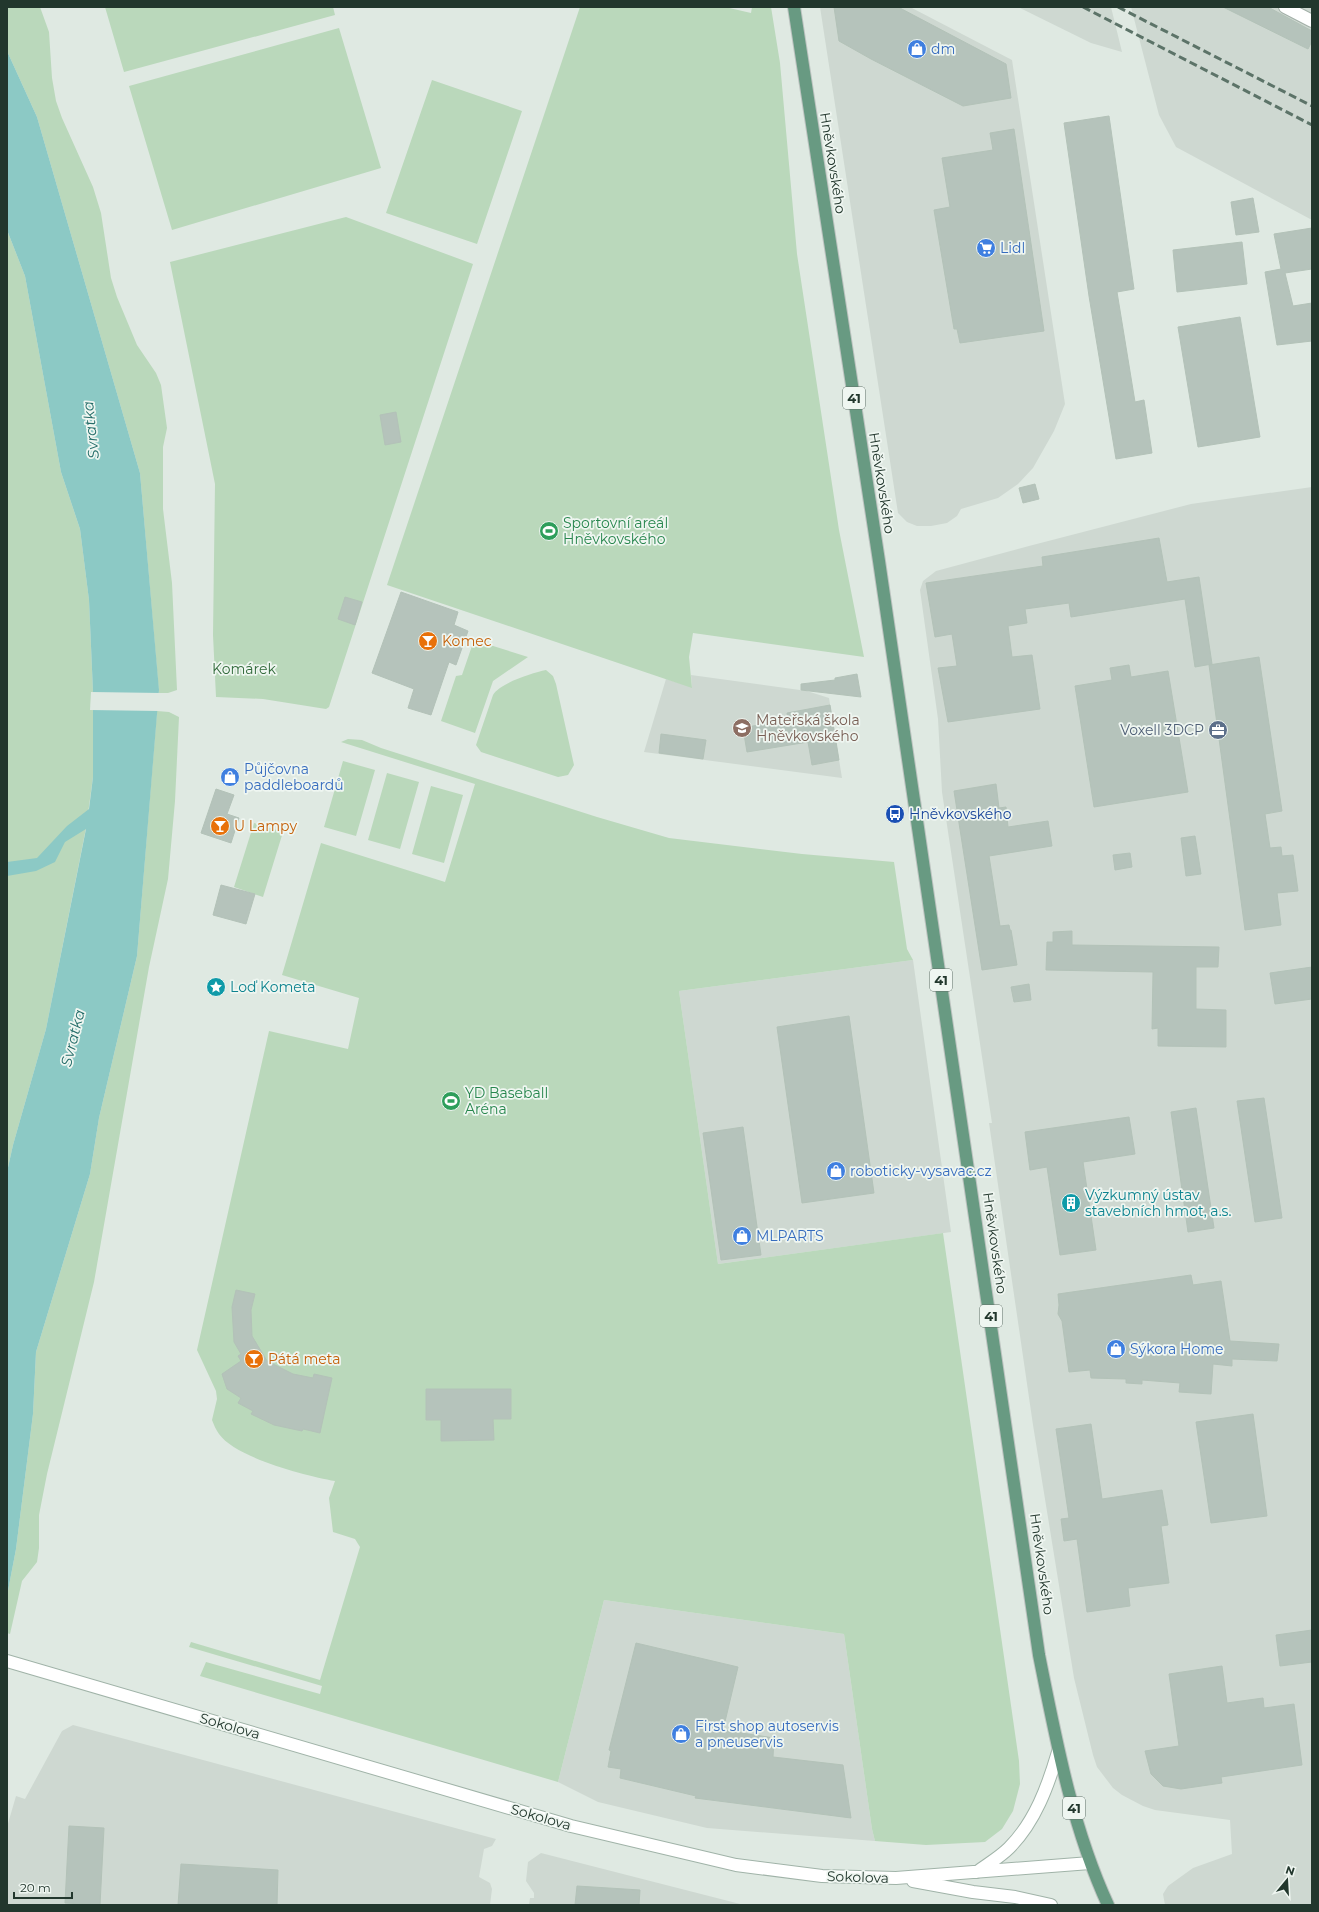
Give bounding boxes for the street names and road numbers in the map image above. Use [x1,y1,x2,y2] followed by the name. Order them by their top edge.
[816,111,850,215] street label: Hněvkovského
[843,387,865,409] road number: 41
[865,431,899,535] street label: Hněvkovského
[930,969,952,991] road number: 41
[979,1191,1011,1295] street label: Hněvkovského
[980,1305,1002,1327] road number: 41
[1026,1512,1058,1616] street label: Hněvkovského
[198,1709,262,1743] street label: Sokolova
[1063,1797,1085,1819] road number: 41
[509,1800,573,1834] street label: Sokolova
[827,1867,889,1887] street label: Sokolova

